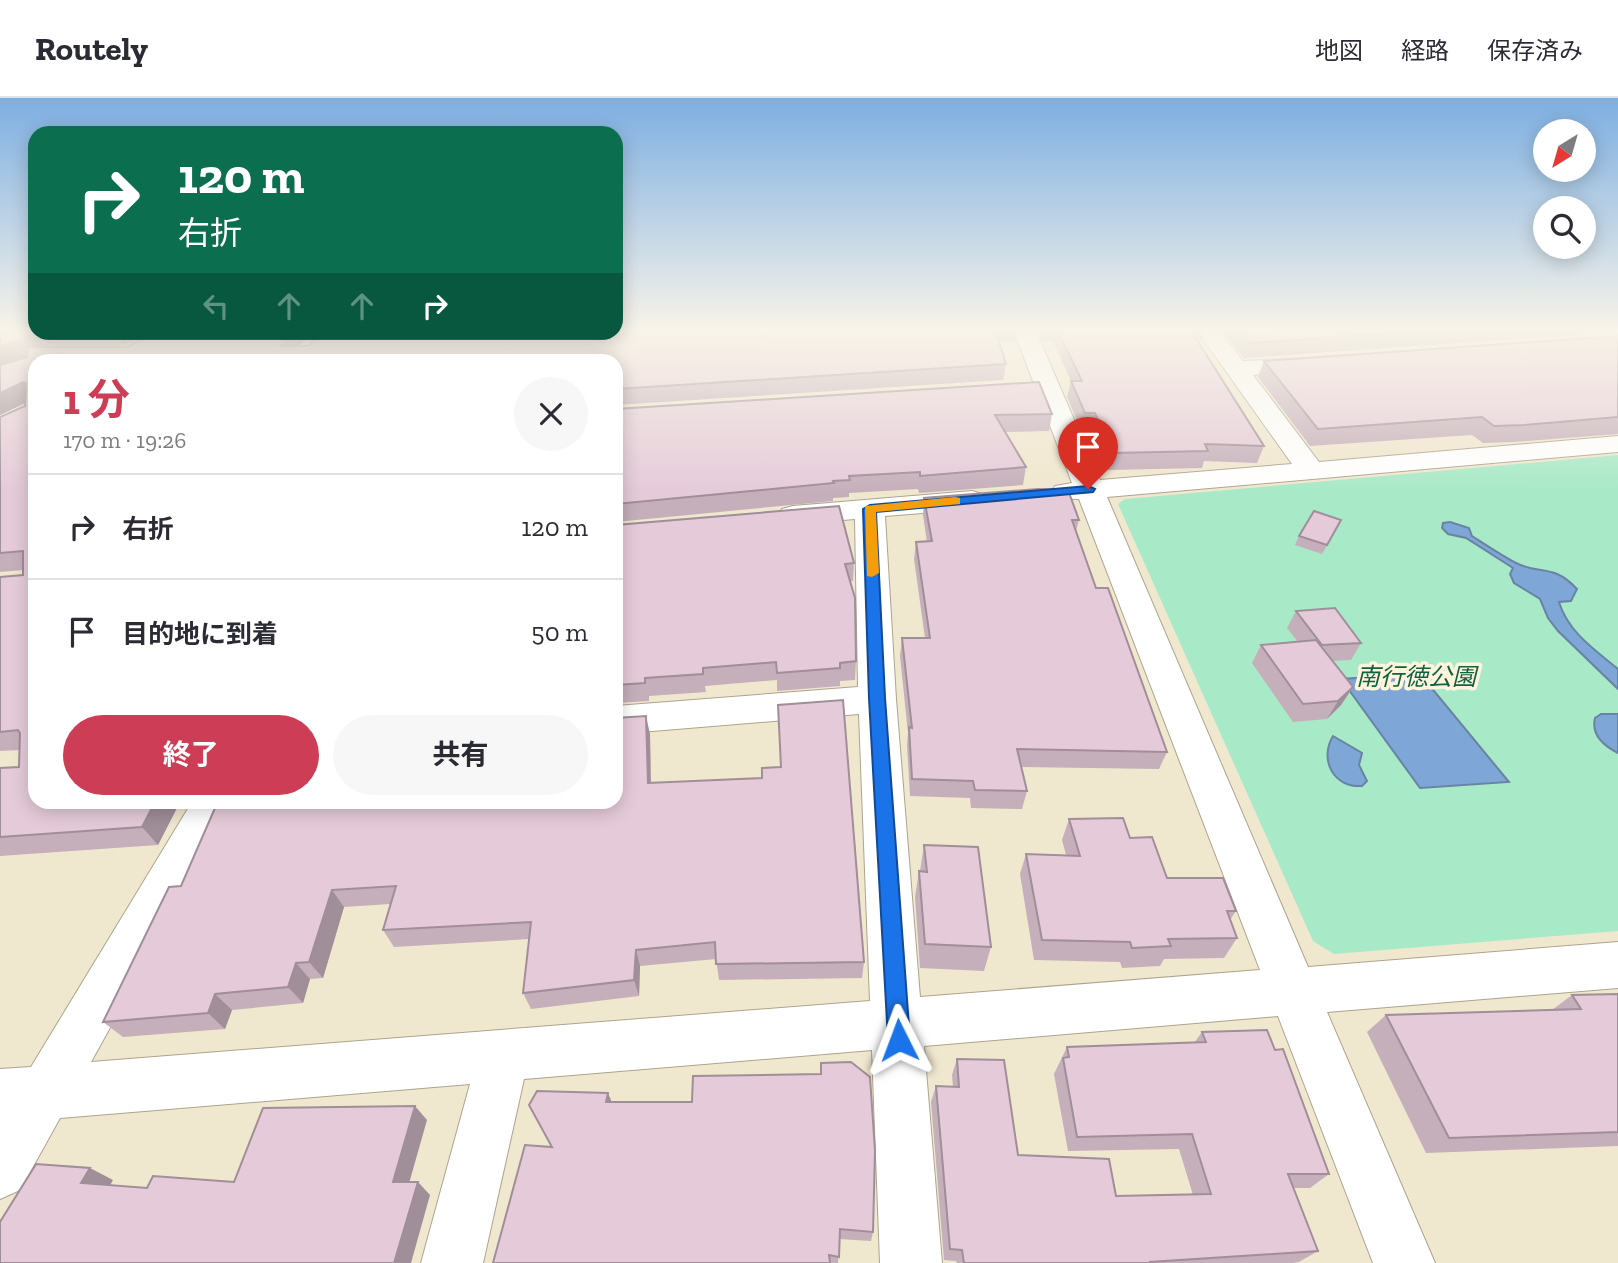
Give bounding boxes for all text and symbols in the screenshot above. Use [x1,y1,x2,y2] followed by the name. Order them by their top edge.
[35,29,148,68] text: Routely
[1315,36,1363,65] text: 地図
[1401,36,1449,65] text: 経路
[1487,36,1583,65] text: 保存済み
[1533,119,1596,182] north arrow
[1533,119,1596,259] map controls
[178,147,304,206] text: 120 m
[63,154,154,245] icon: right
[1533,196,1596,259] button: search
[178,214,242,252] text: 右折
[197,287,235,325] icon: left
[270,287,308,325] icon: ahead
[343,287,381,325] icon: ahead
[416,287,454,325] icon: right
[63,374,130,425] text: 1 分
[514,377,588,451] button: close
[1058,417,1118,489] pin
[63,426,186,454] text: 170 m · 19:26
[1069,428,1107,466] icon: arrive
[63,508,101,546] icon: right
[521,511,588,543] text: 120 m
[122,513,174,545] text: 右折
[63,613,101,651] icon: arrive
[531,616,588,648] text: 50 m
[122,618,278,650] text: 目的地に到着
[1356,662,1479,691] park label: 南行徳公園
[63,715,319,795] button: 終了
[333,715,588,795] button: 共有
[862,1003,936,1077] position arrow

